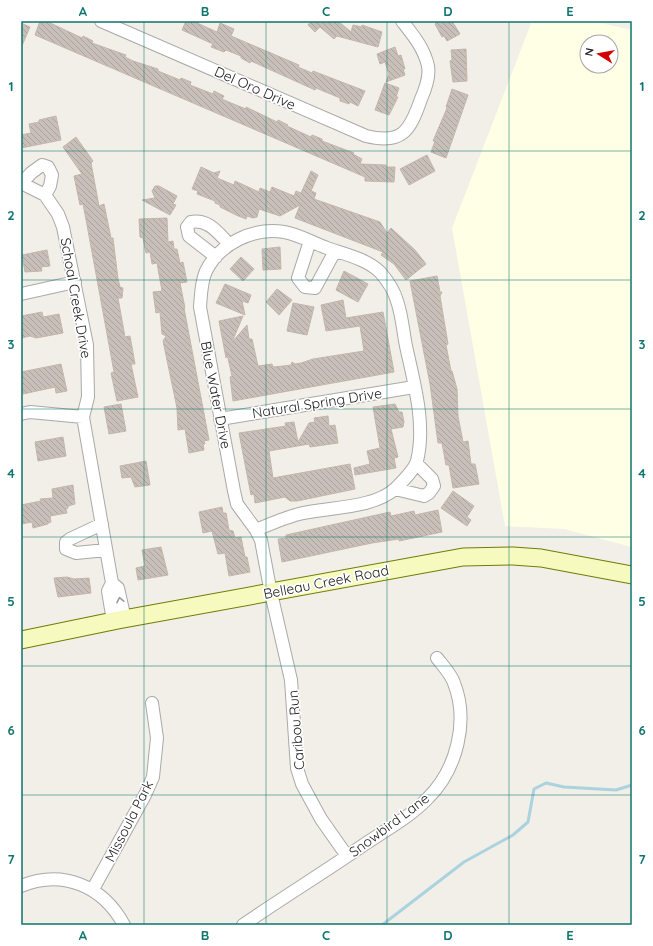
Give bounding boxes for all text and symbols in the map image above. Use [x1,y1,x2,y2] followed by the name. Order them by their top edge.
[79,3,88,19] text: A
[201,3,209,19] text: B
[322,3,330,19] text: C
[443,3,453,19] text: D
[566,3,574,19] text: E
[579,34,619,74] north arrow
[582,47,597,57] text: N
[212,62,298,114] street label: Del Oro Drive
[8,78,14,94] text: 1
[639,78,645,94] text: 1
[7,207,15,223] text: 2
[638,207,646,223] text: 2
[57,236,95,360] street label: Schoal Creek Drive
[8,336,15,352] text: 3
[639,336,646,352] text: 3
[197,340,235,450] street label: Blue Water Drive
[251,384,383,422] street label: Natural Spring Drive
[7,465,15,481] text: 4
[638,465,646,481] text: 4
[262,561,390,603] street label: Belleau Creek Road
[7,593,15,609] text: 5
[638,593,646,609] text: 5
[117,597,125,603] one-way arrow
[284,689,308,771] street label: Caribou Run
[7,722,15,738] text: 6
[638,722,646,738] text: 6
[101,777,157,865] street label: Missoula Park
[345,789,433,861] street label: Snowbird Lane
[7,851,15,867] text: 7
[638,851,646,867] text: 7
[79,927,88,943] text: A
[201,927,209,943] text: B
[322,927,330,943] text: C
[443,927,453,943] text: D
[566,927,574,943] text: E

